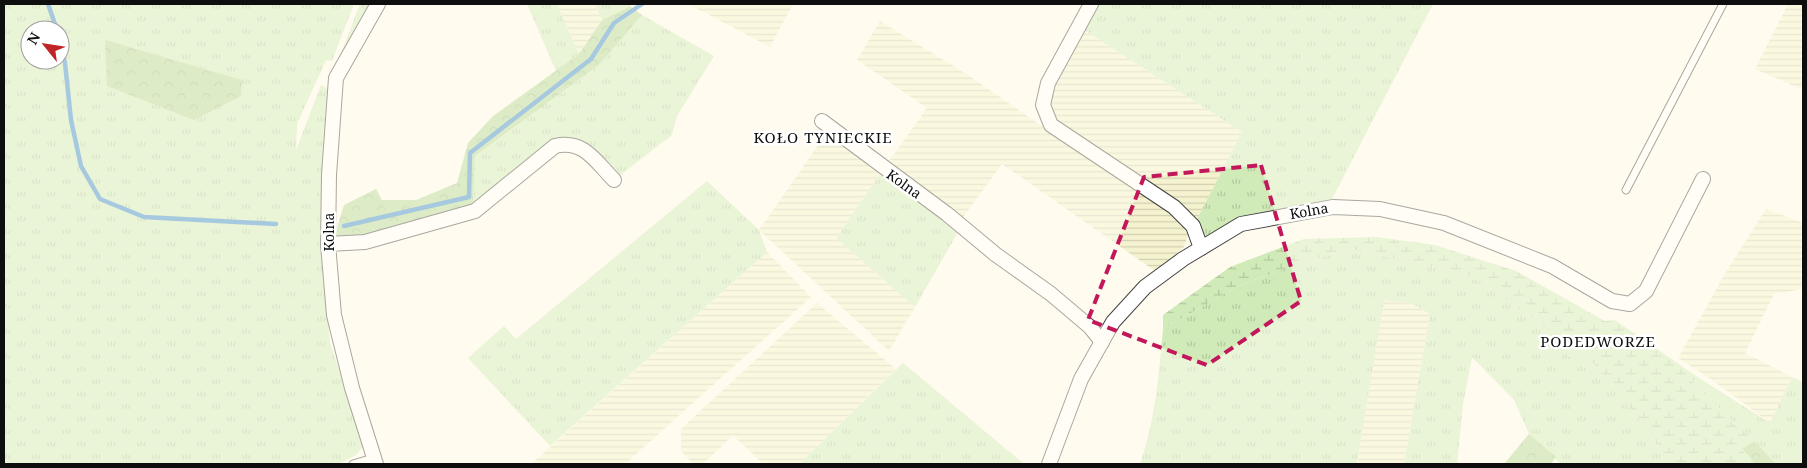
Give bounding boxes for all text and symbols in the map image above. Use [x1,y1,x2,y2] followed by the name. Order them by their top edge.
[20,20,70,70] north arrow
[22,29,44,48] text: N
[753,127,893,147] district label: KOŁO TYNIECKIE
[883,164,926,203] street label: Kolna
[1288,198,1330,223] street label: Kolna
[319,212,338,251] street label: Kolna
[1540,331,1656,351] district label: PODEDWORZE

